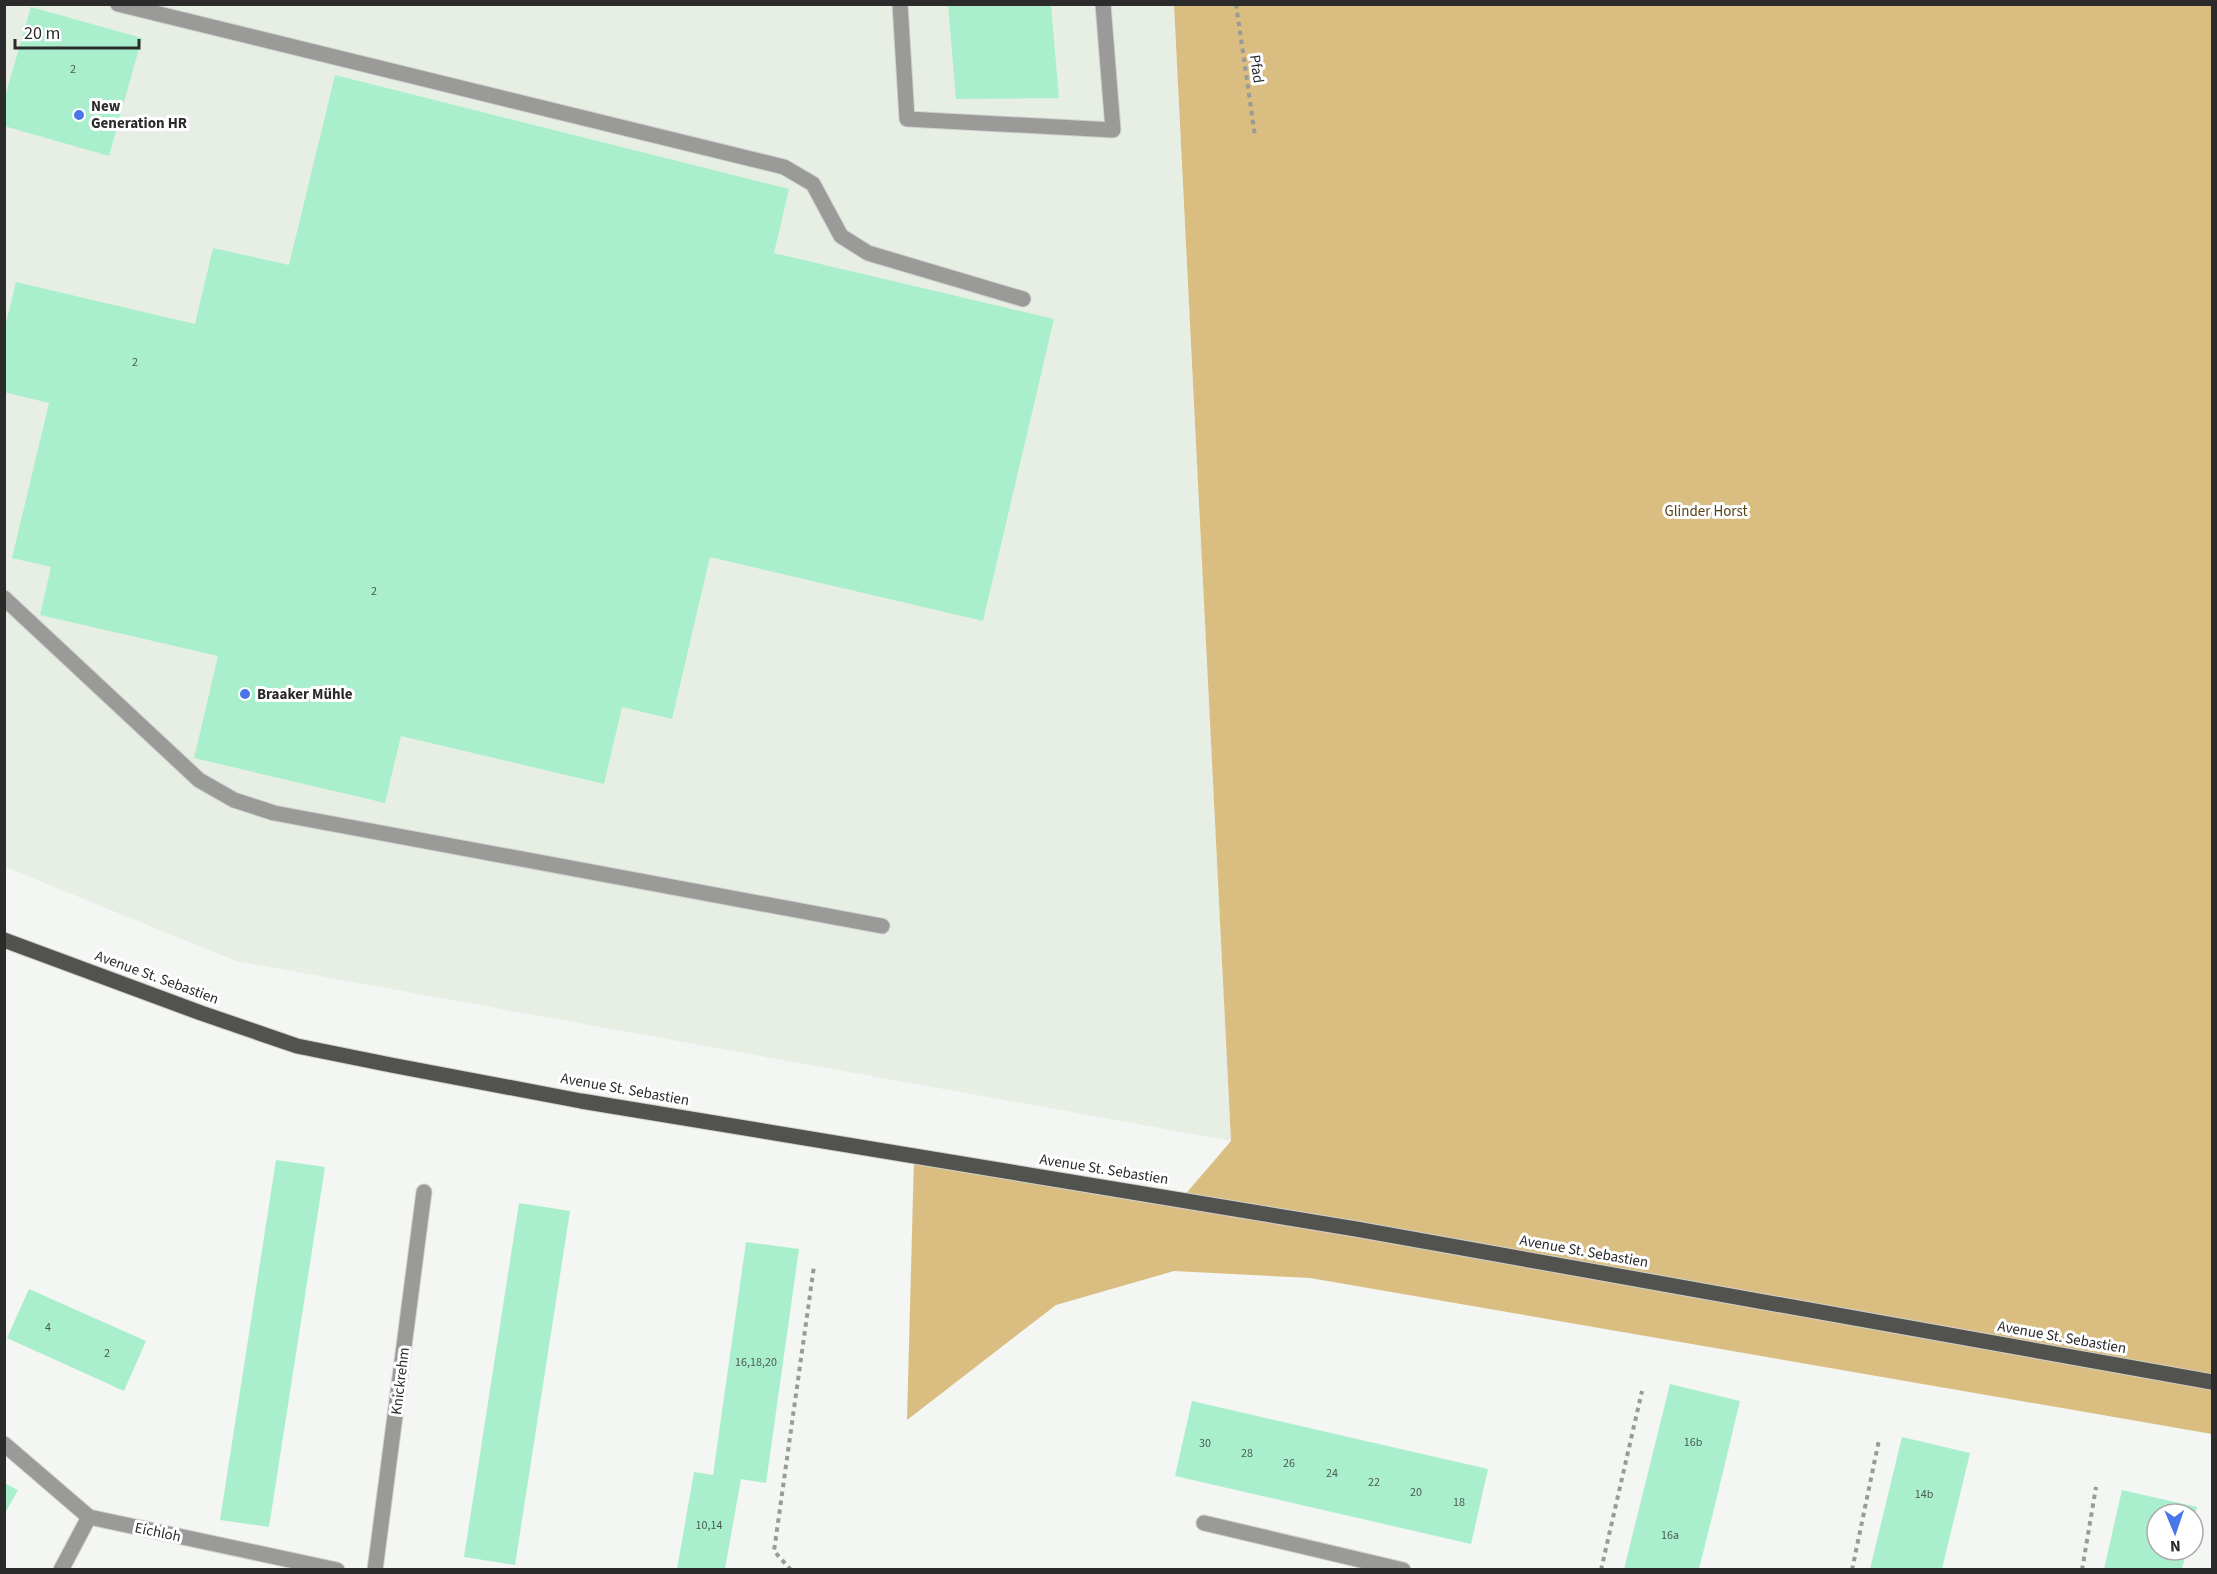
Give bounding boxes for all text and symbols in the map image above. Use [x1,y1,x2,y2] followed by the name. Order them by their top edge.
[15,12,140,50] scale bar
[24,21,60,46] text: 20 m
[1244,54,1269,85] street label: Pfad
[70,61,76,78] house number: 2
[91,96,187,134] place label: New Generation HR
[72,108,86,122] marker: New Generation HR
[132,354,138,371] house number: 2
[1664,501,1748,522] park label: Glinder Horst
[371,583,377,600] house number: 2
[257,684,353,705] place label: Braaker Mühle
[238,687,252,701] marker: Braaker Mühle
[92,945,222,1010] street label: Avenue St. Sebastien
[559,1068,691,1111] street label: Avenue St. Sebastien
[1038,1149,1170,1190] street label: Avenue St. Sebastien
[1518,1230,1650,1273] street label: Avenue St. Sebastien
[1996,1316,2128,1359] street label: Avenue St. Sebastien
[45,1319,51,1336] house number: 4
[104,1345,110,1362] house number: 2
[386,1346,415,1416] street label: Knickrehm
[735,1354,777,1371] house number: 16,18,20
[1684,1434,1703,1451] house number: 16b
[1199,1435,1211,1452] house number: 30
[1241,1445,1253,1462] house number: 28
[1283,1455,1295,1472] house number: 26
[1326,1465,1338,1482] house number: 24
[1368,1474,1380,1491] house number: 22
[1410,1484,1422,1501] house number: 20
[1915,1486,1934,1503] house number: 14b
[1453,1494,1465,1511] house number: 18
[2145,1502,2205,1562] north arrow
[133,1517,183,1548] street label: Eichloh
[696,1517,722,1534] house number: 10,14
[1661,1527,1679,1544] house number: 16a
[2170,1535,2181,1557] text: N

